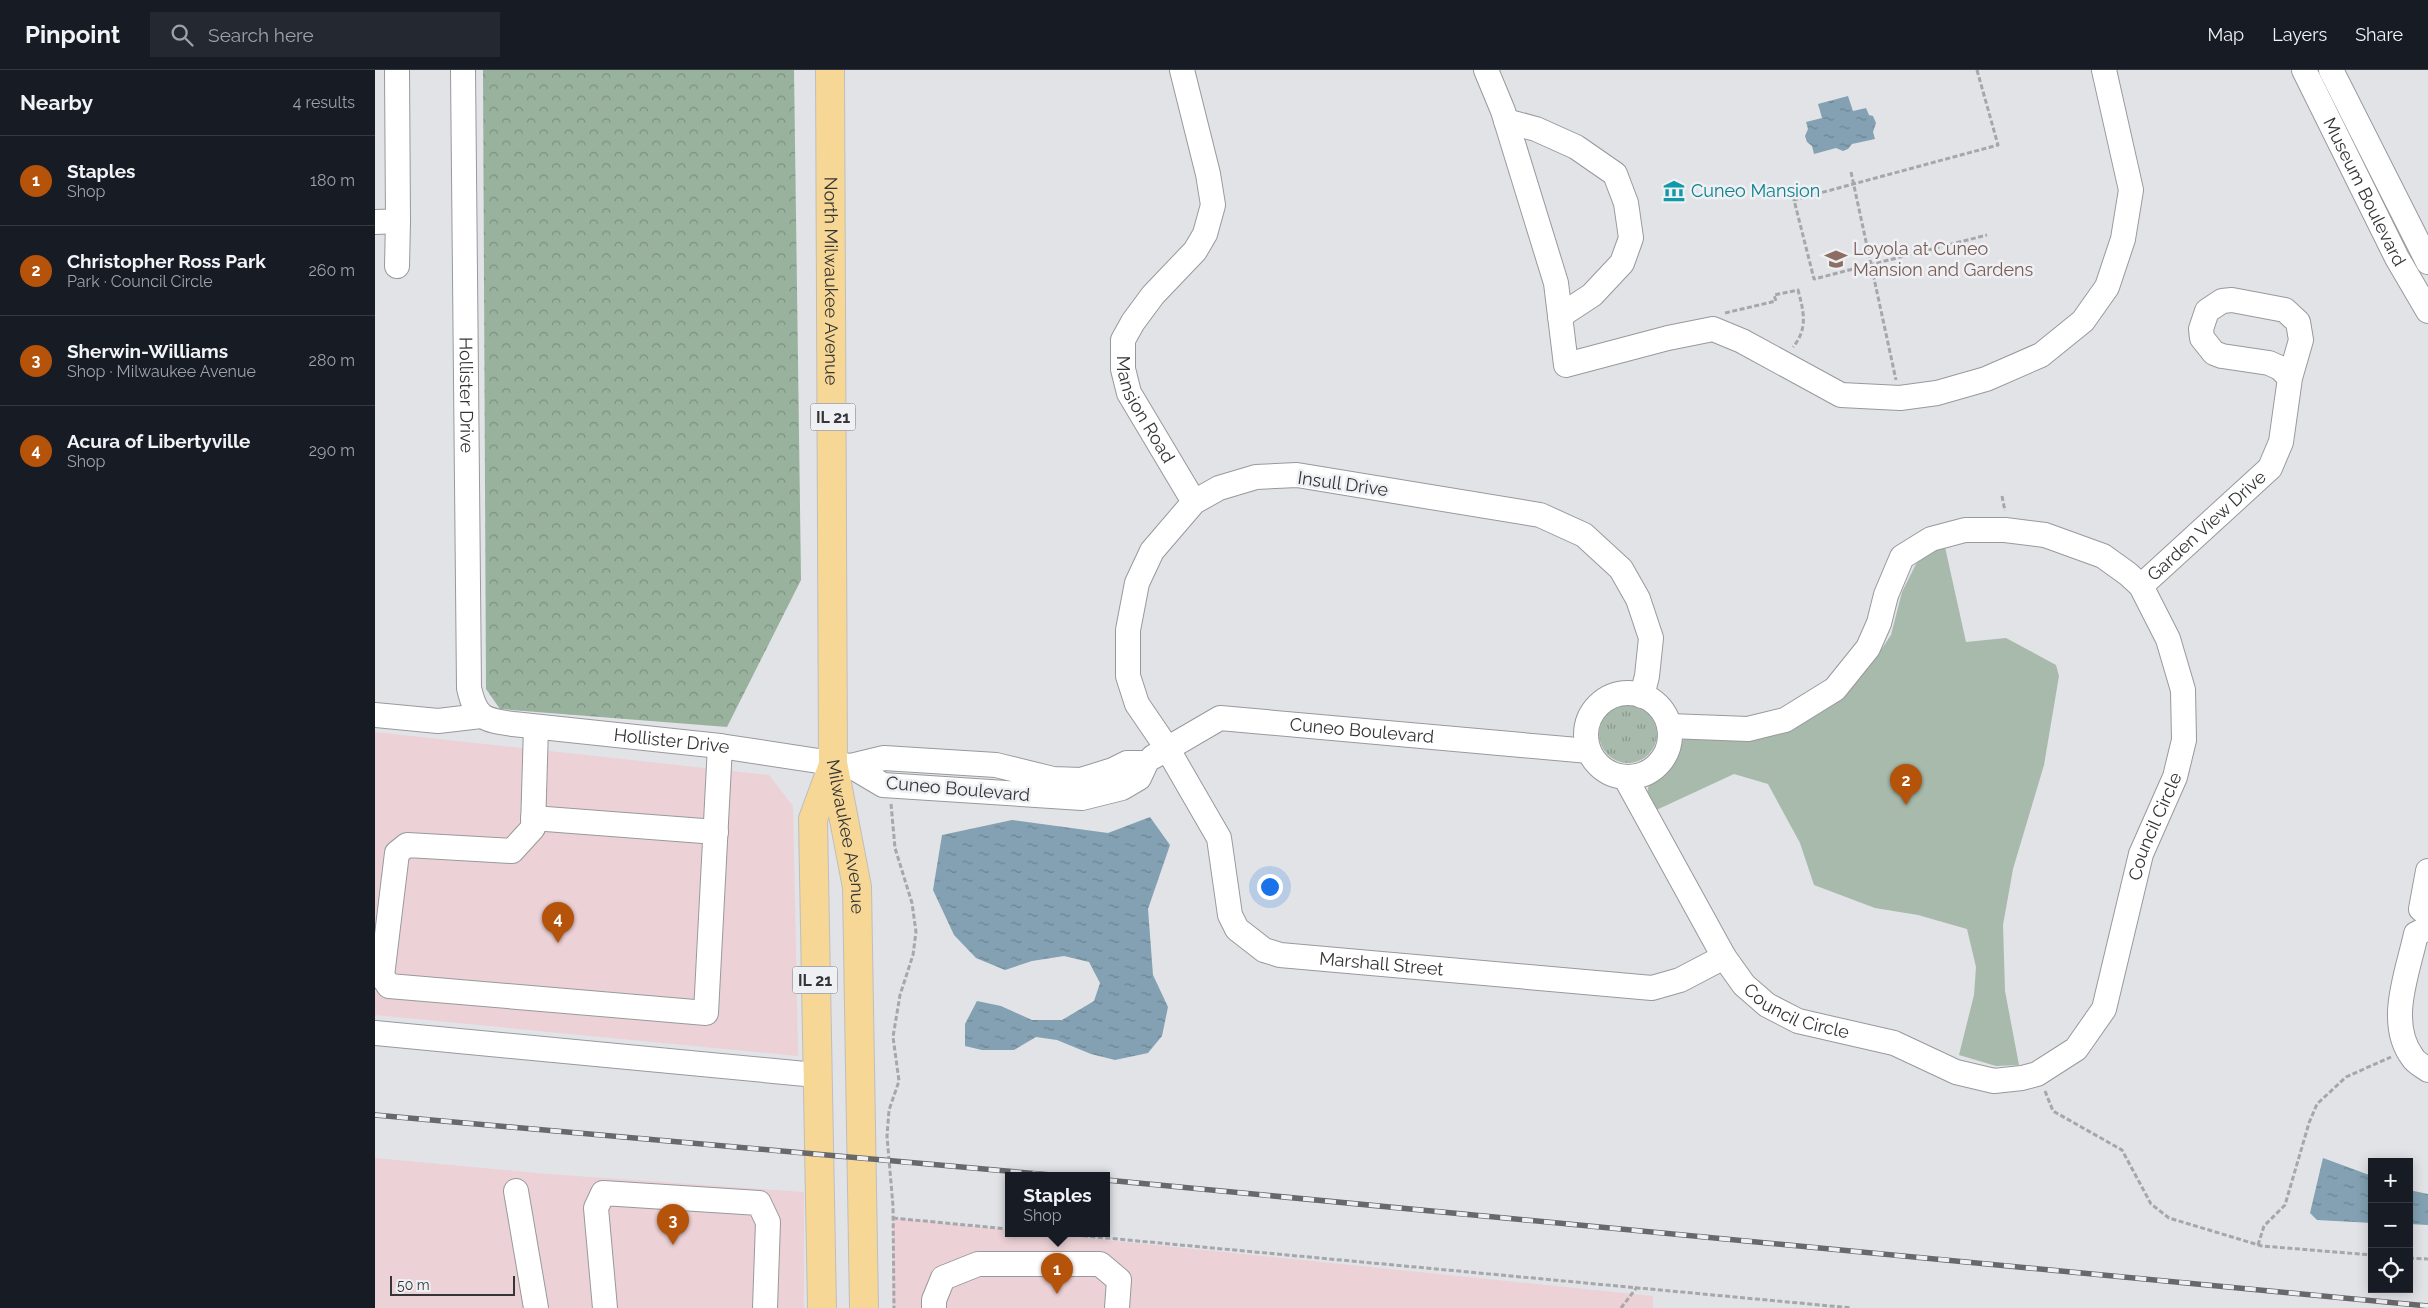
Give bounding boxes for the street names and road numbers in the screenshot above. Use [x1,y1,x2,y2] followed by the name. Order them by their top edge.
[2319,114,2410,270] street label: Museum Boulevard
[820,177,842,386] street label: North Milwaukee Avenue
[456,337,478,454] street label: Hollister Drive
[1113,356,1179,467] street label: Mansion Road
[811,404,855,431] road number: IL 21
[2143,466,2270,585] street label: Garden View Drive
[1296,467,1390,500] street label: Insull Drive
[1289,713,1435,747] street label: Cuneo Boulevard
[613,724,732,757] street label: Hollister Drive
[823,758,868,915] street label: Milwaukee Avenue
[2124,769,2186,882] street label: Council Circle
[885,772,1031,805] street label: Cuneo Boulevard
[1318,948,1444,979] street label: Marshall Street
[793,966,837,994] road number: IL 21
[1740,979,1852,1042] street label: Council Circle

